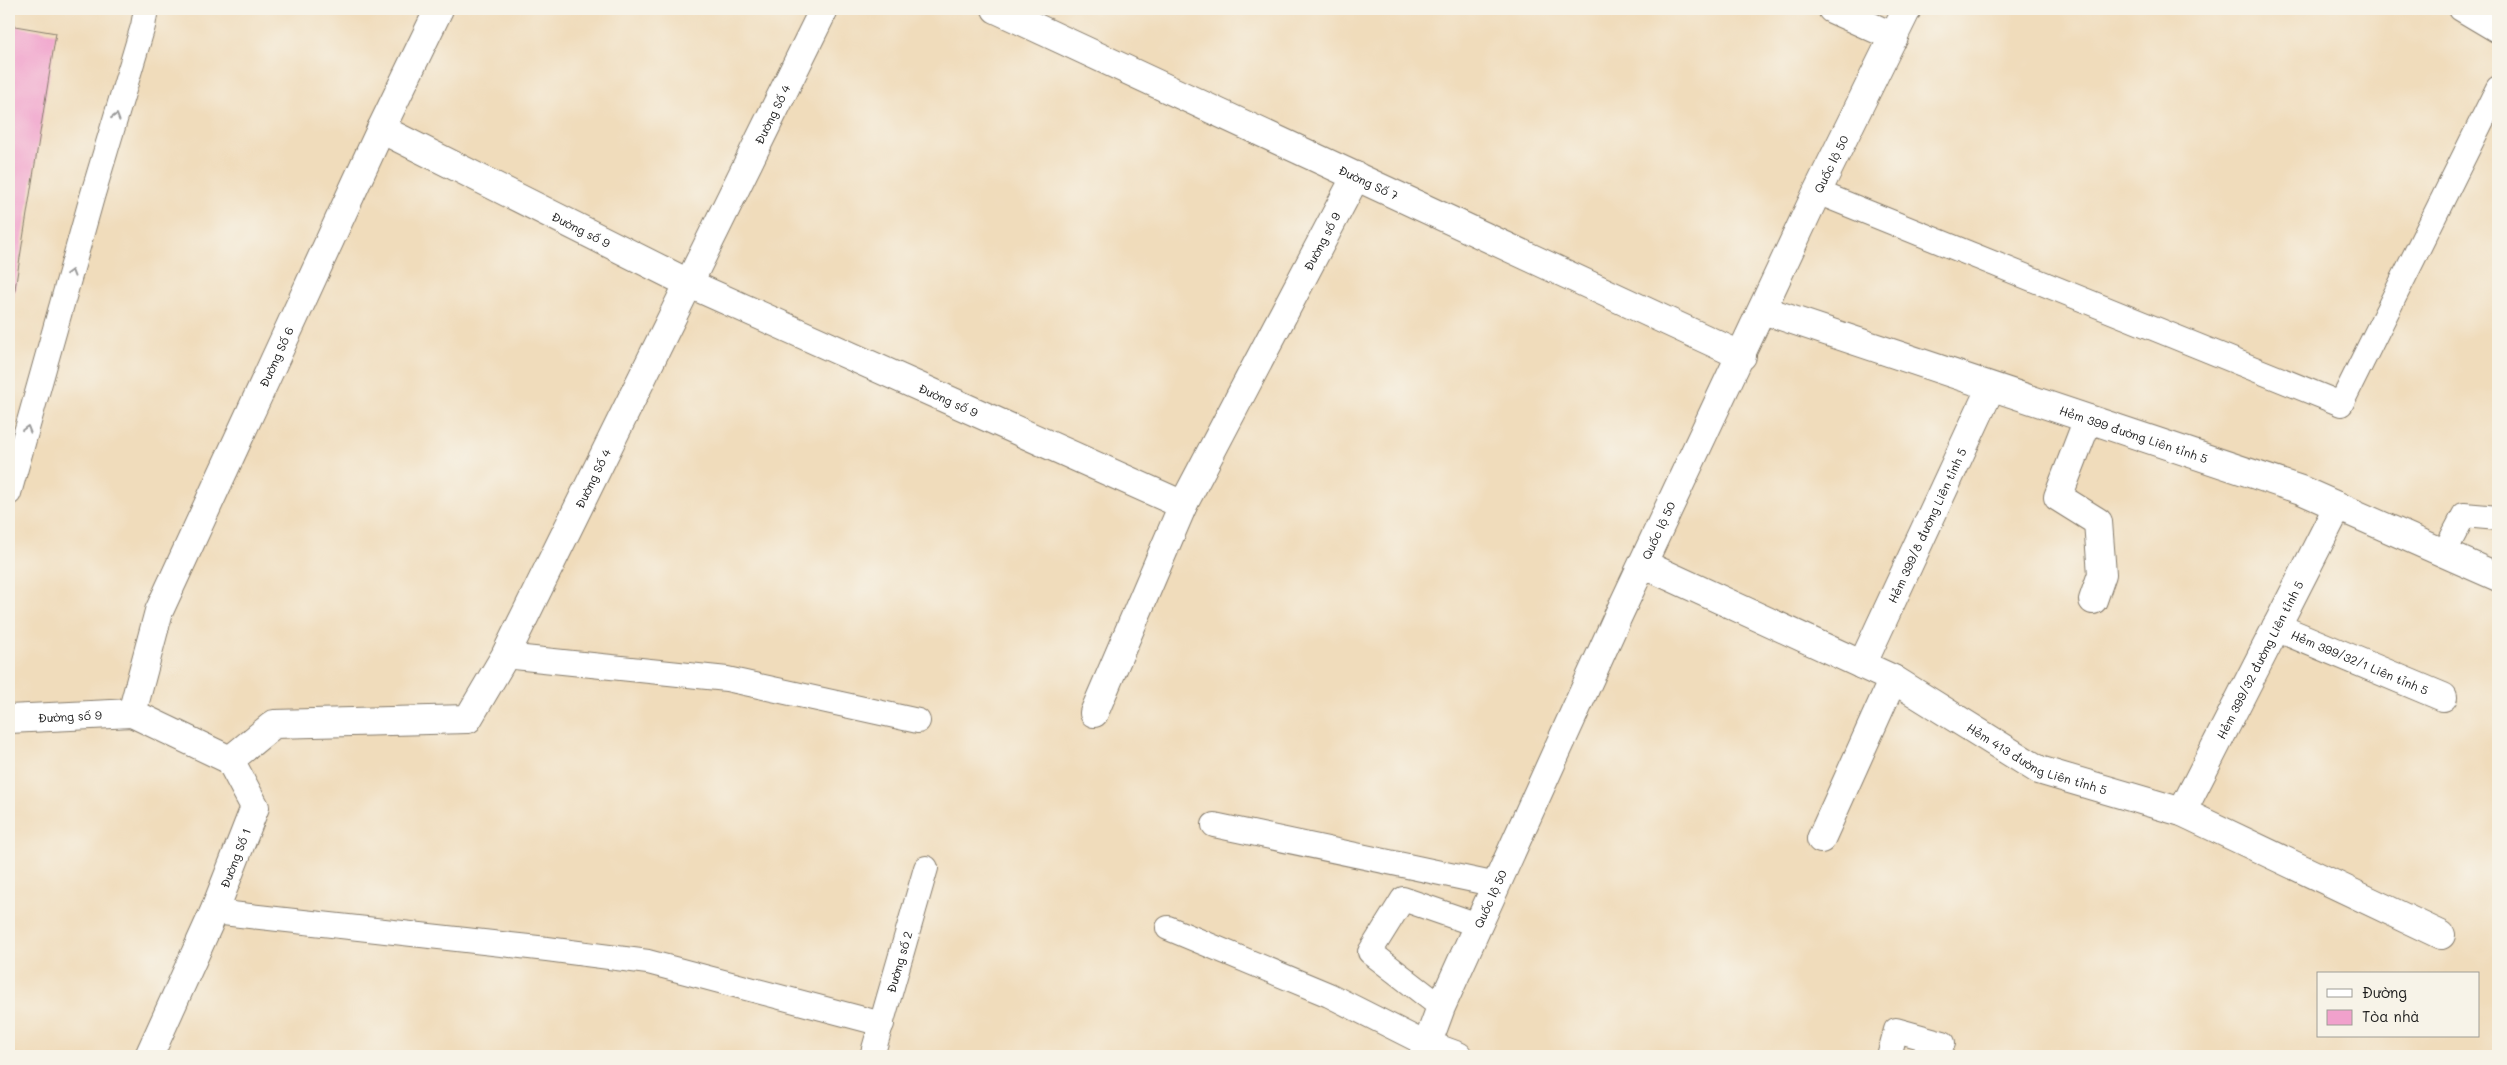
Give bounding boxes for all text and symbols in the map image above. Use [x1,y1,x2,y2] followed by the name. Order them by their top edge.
[751,82,794,147] street label: Đường Số 4
[111,113,121,121] one-way arrow
[1810,132,1852,195] street label: Quốc lộ 50
[1336,162,1401,203] street label: Đường Số 7
[549,208,613,251] street label: Đường số 9
[1300,209,1344,273] street label: Đường số 9
[65,269,75,277] one-way arrow
[255,324,297,390] street label: Đường Số 6
[916,380,981,420] street label: Đường số 9
[2057,402,2210,466] street label: Hẻm 399 đường Liên tỉnh 5
[21,425,31,434] one-way arrow
[1884,445,1970,605] street label: Hẻm 399/8 đường Liên tỉnh 5
[571,446,614,511] street label: Đường Số 4
[1638,498,1679,562] street label: Quốc lộ 50
[2213,578,2307,742] street label: Hẻm 399/32 đường Liên tỉnh 5
[2289,626,2431,698] street label: Hẻm 399/32/1 Liên tỉnh 5
[38,706,102,726] street label: Đường số 9
[1964,719,2109,798] street label: Hẻm 413 đường Liên tỉnh 5
[216,826,254,890] street label: Đường Số 1
[1470,867,1510,930] street label: Quốc lộ 50
[883,929,915,994] street label: Đường số 2
[2317,972,2480,1038] legend
[2362,982,2407,1002] text: Đường
[2362,1006,2420,1026] text: Tòa nhà

